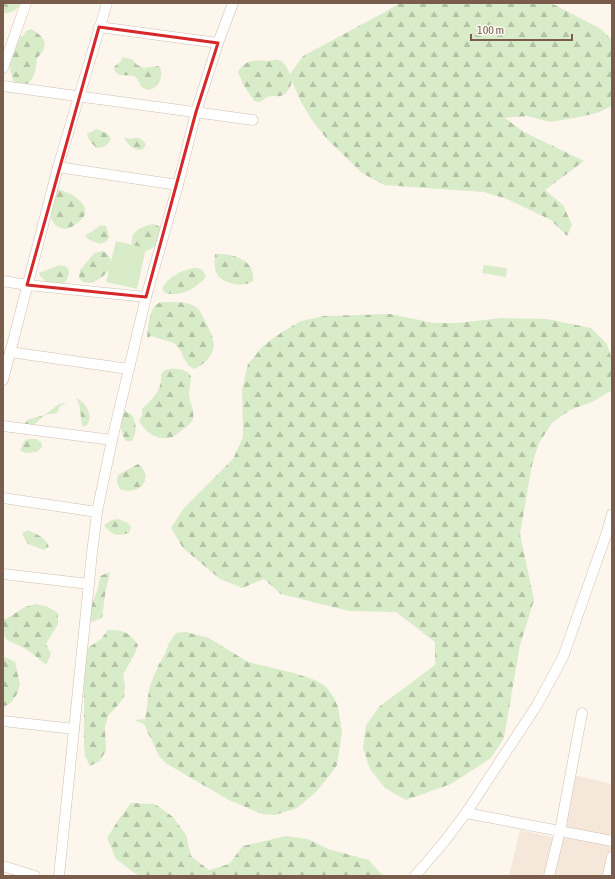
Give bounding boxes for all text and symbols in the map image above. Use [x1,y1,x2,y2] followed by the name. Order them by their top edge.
[471,16,572,42] scale bar
[477,23,504,37] text: 100 m

